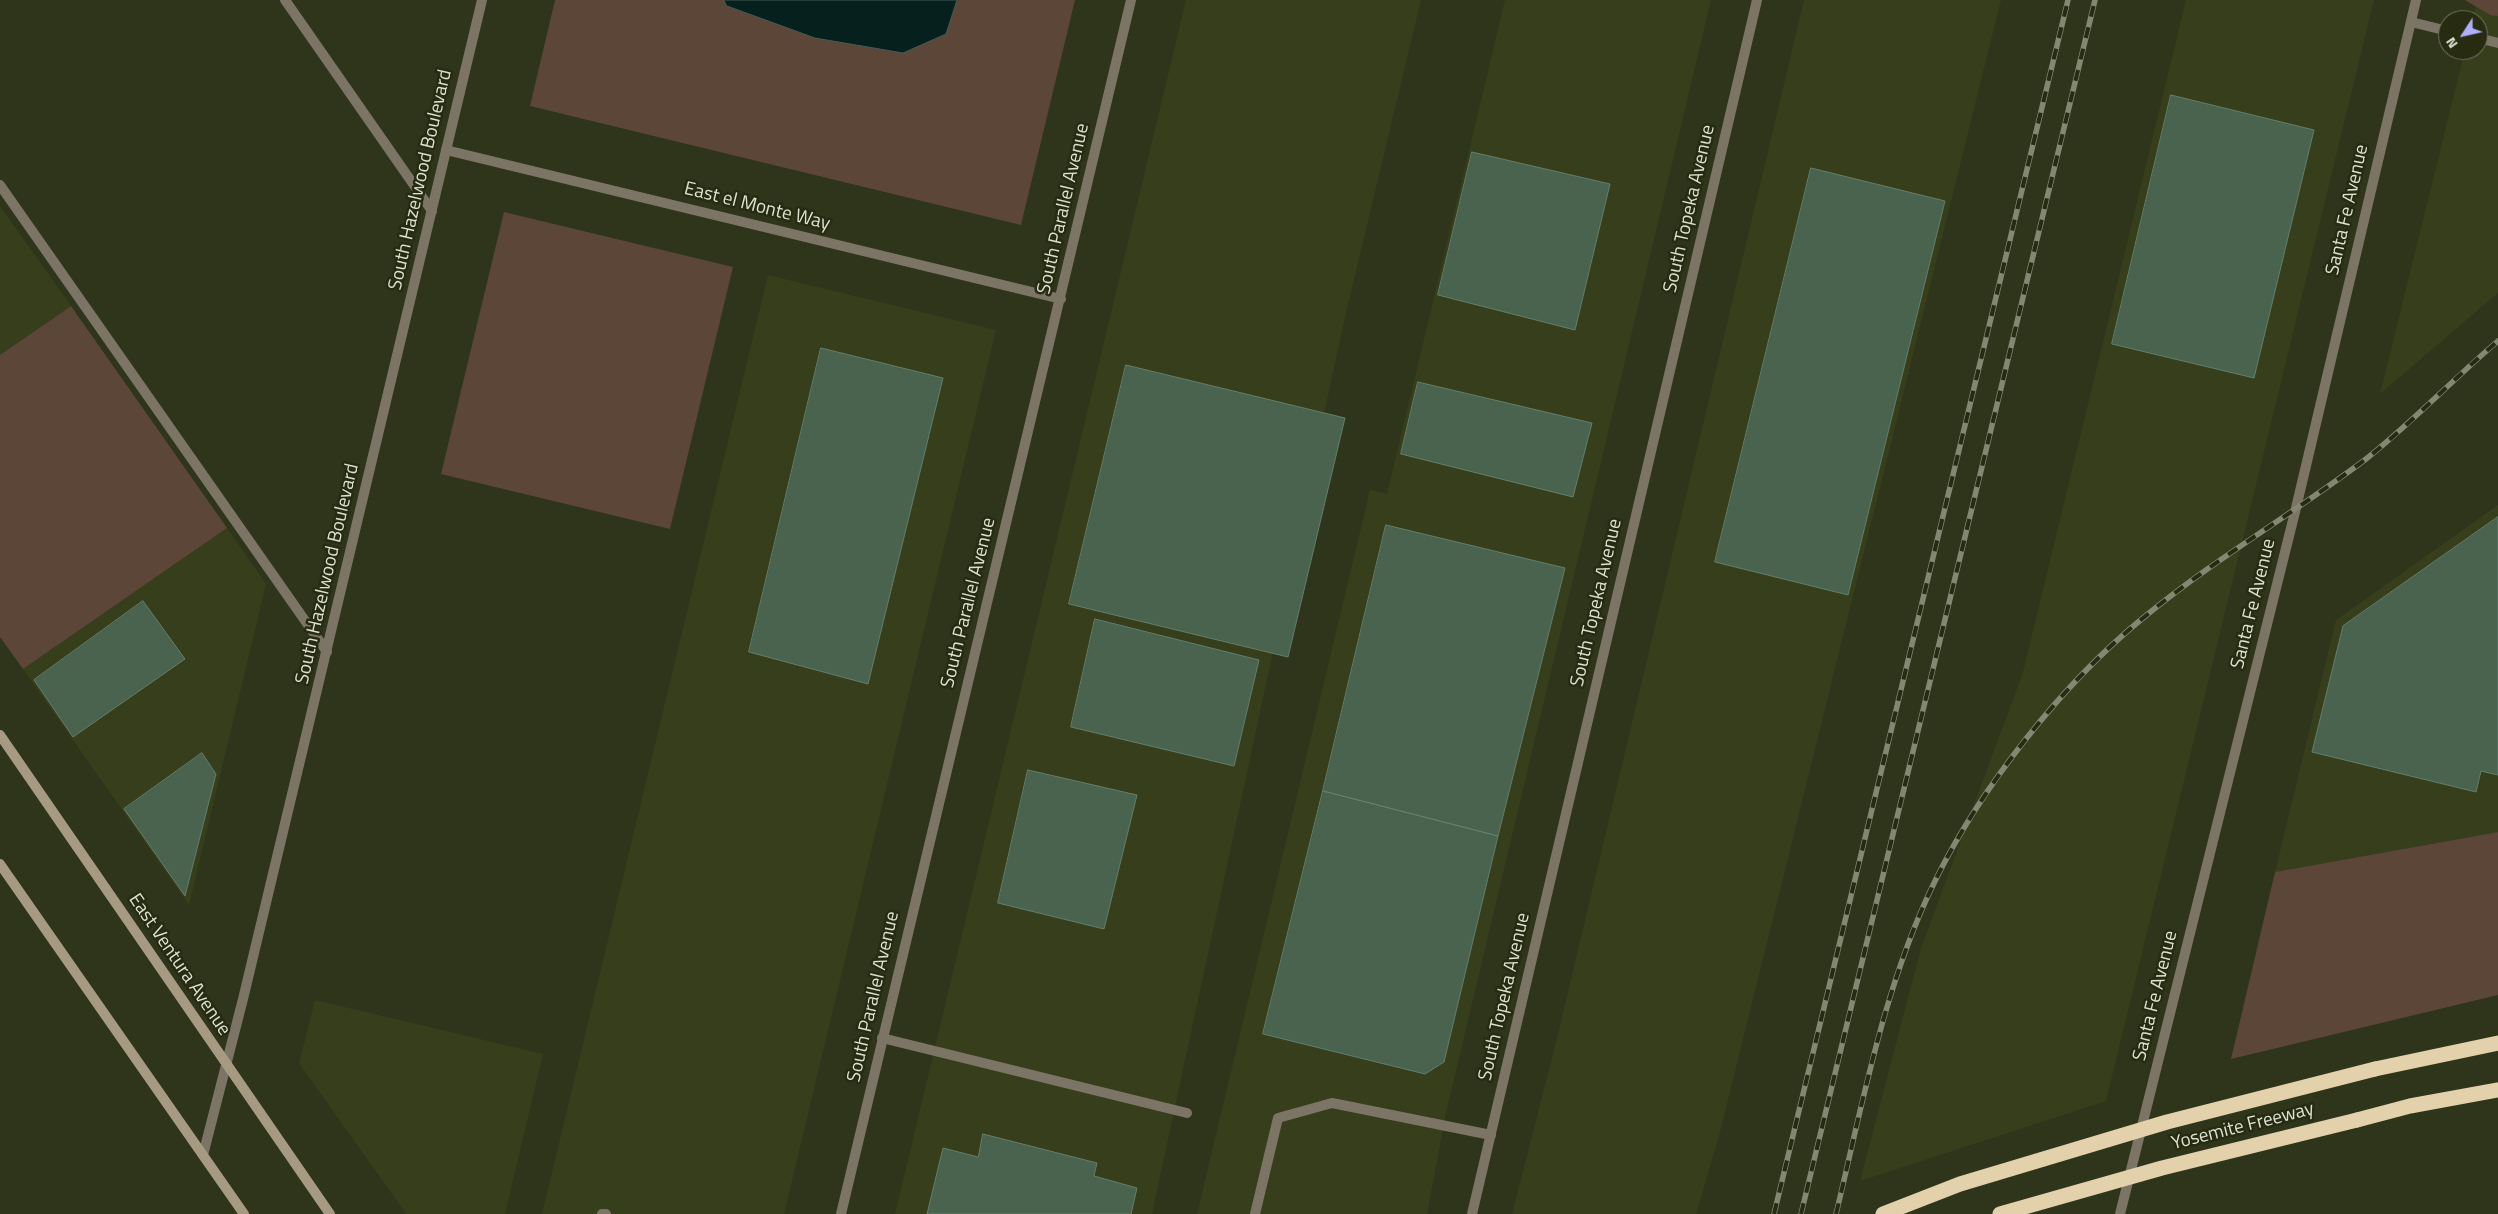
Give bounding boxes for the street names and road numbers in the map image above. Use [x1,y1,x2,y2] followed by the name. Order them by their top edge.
[385,68,457,292] street label: South Hazelwood Boulevard
[1033,121,1095,297] street label: South Parallel Avenue
[1660,123,1720,295] street label: South Topeka Avenue
[2322,143,2374,277] street label: Santa Fe Avenue
[682,178,832,236] street label: East el Monte Way
[292,462,364,686] street label: South Hazelwood Boulevard
[937,516,1001,690] street label: South Parallel Avenue
[1567,517,1627,689] street label: South Topeka Avenue
[2227,537,2281,671] street label: Santa Fe Avenue
[123,890,235,1040] street label: East Ventura Avenue
[843,909,905,1085] street label: South Parallel Avenue
[1475,911,1535,1083] street label: South Topeka Avenue
[2129,929,2183,1063] street label: Santa Fe Avenue
[2169,1098,2317,1156] street label: Yosemite Freeway

